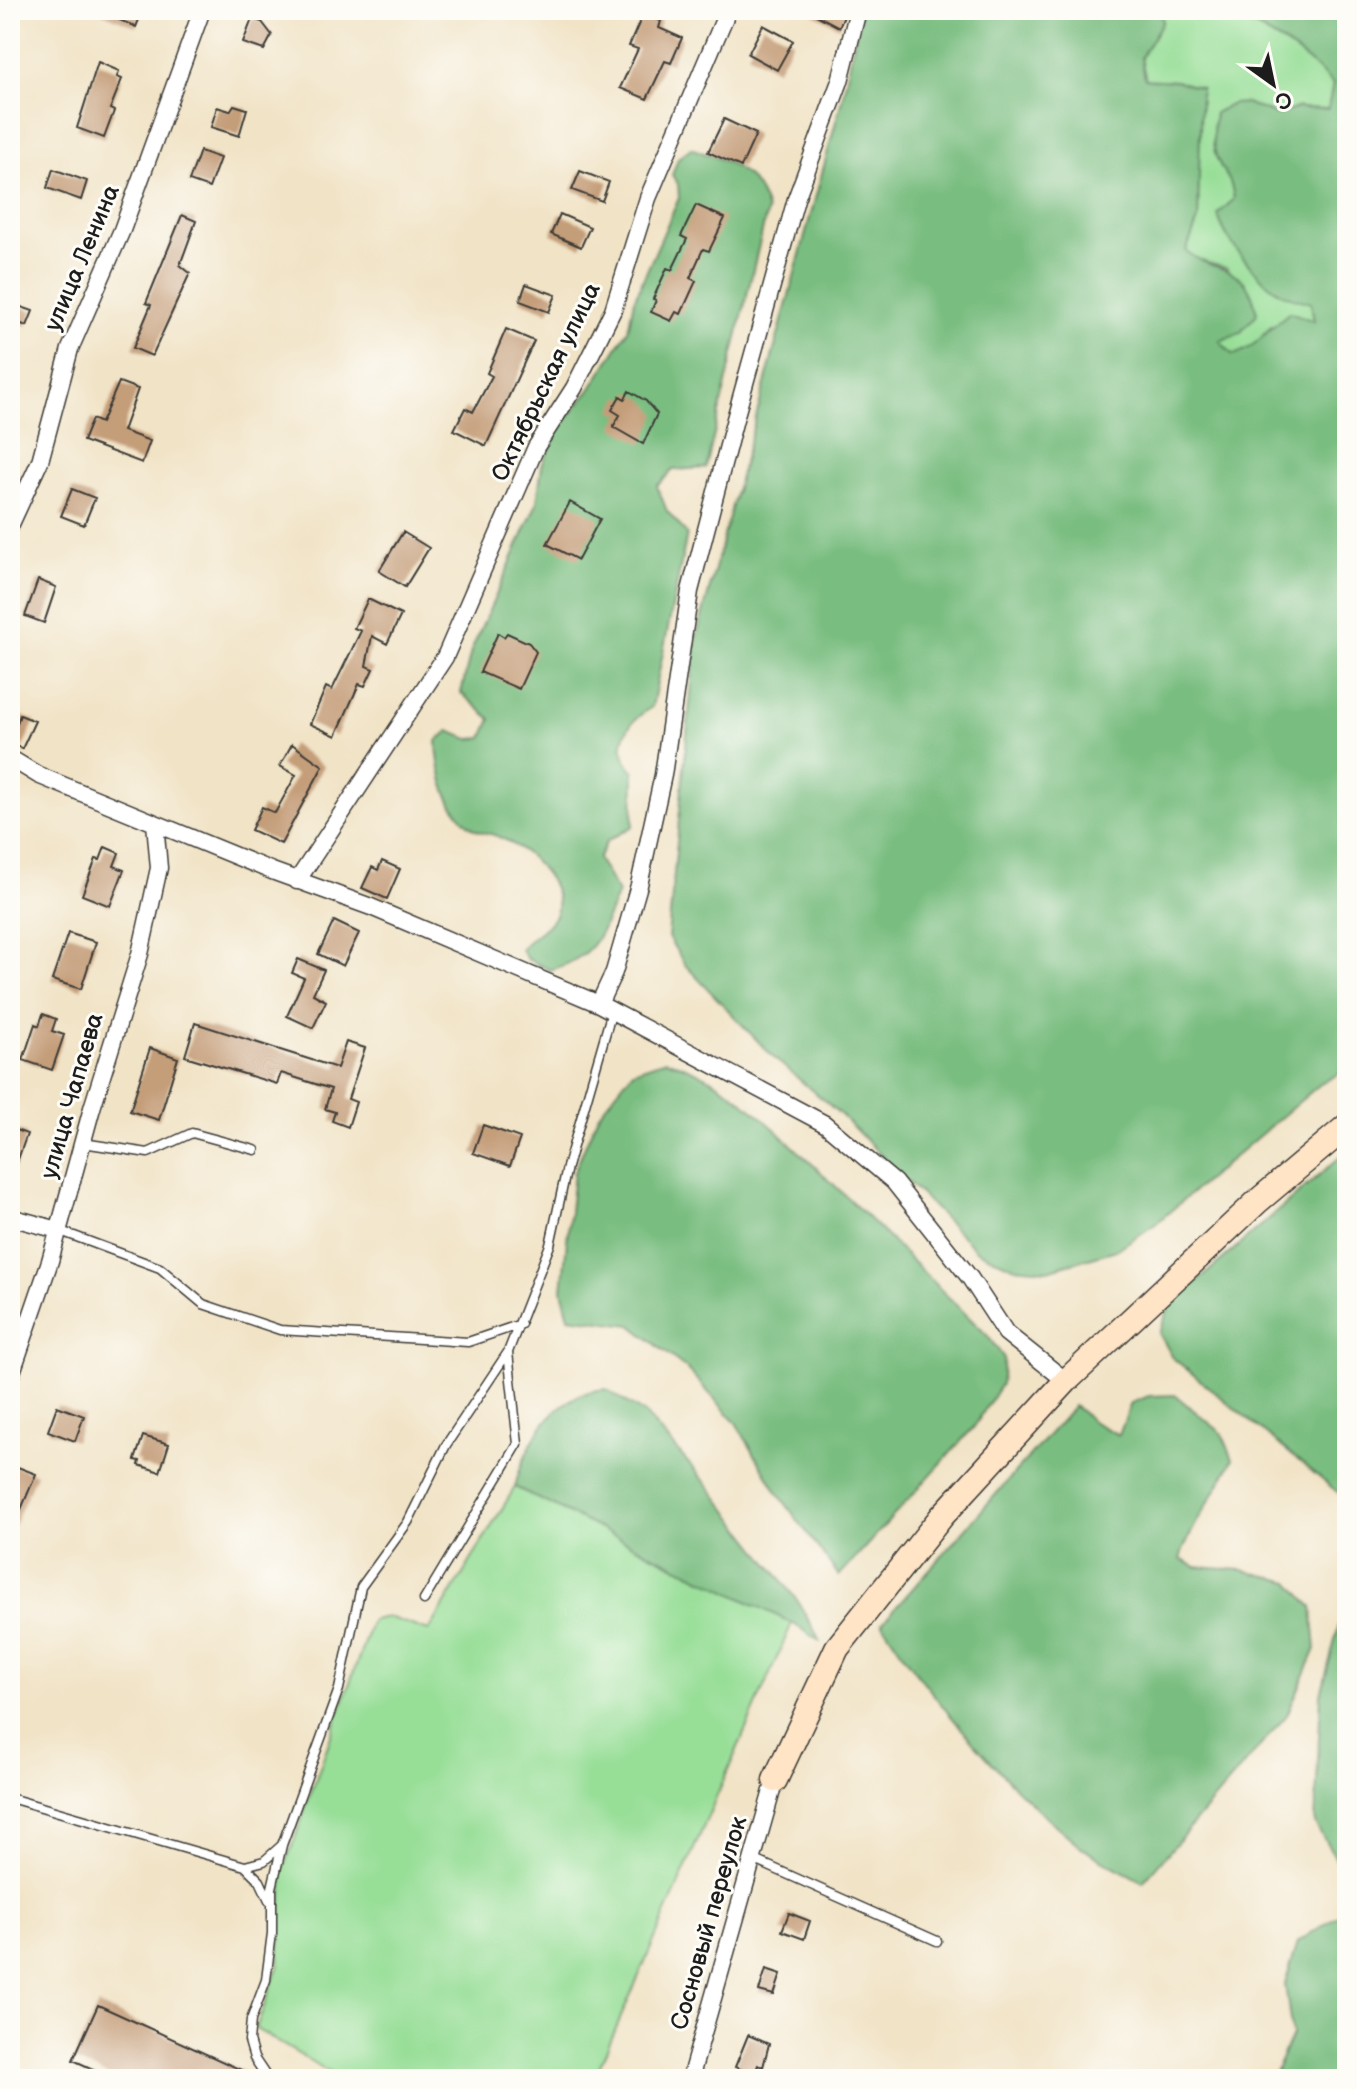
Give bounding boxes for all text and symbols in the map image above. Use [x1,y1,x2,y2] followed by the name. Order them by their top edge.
[1233,44,1313,124] north arrow
[1269,84,1297,115] text: С
[38,180,126,336] street label: улица Ленина
[485,278,607,486] street label: Октябрьская улица
[34,1010,110,1182] street label: улица Чапаева
[665,1813,753,2033] street label: Сосновый переулок

